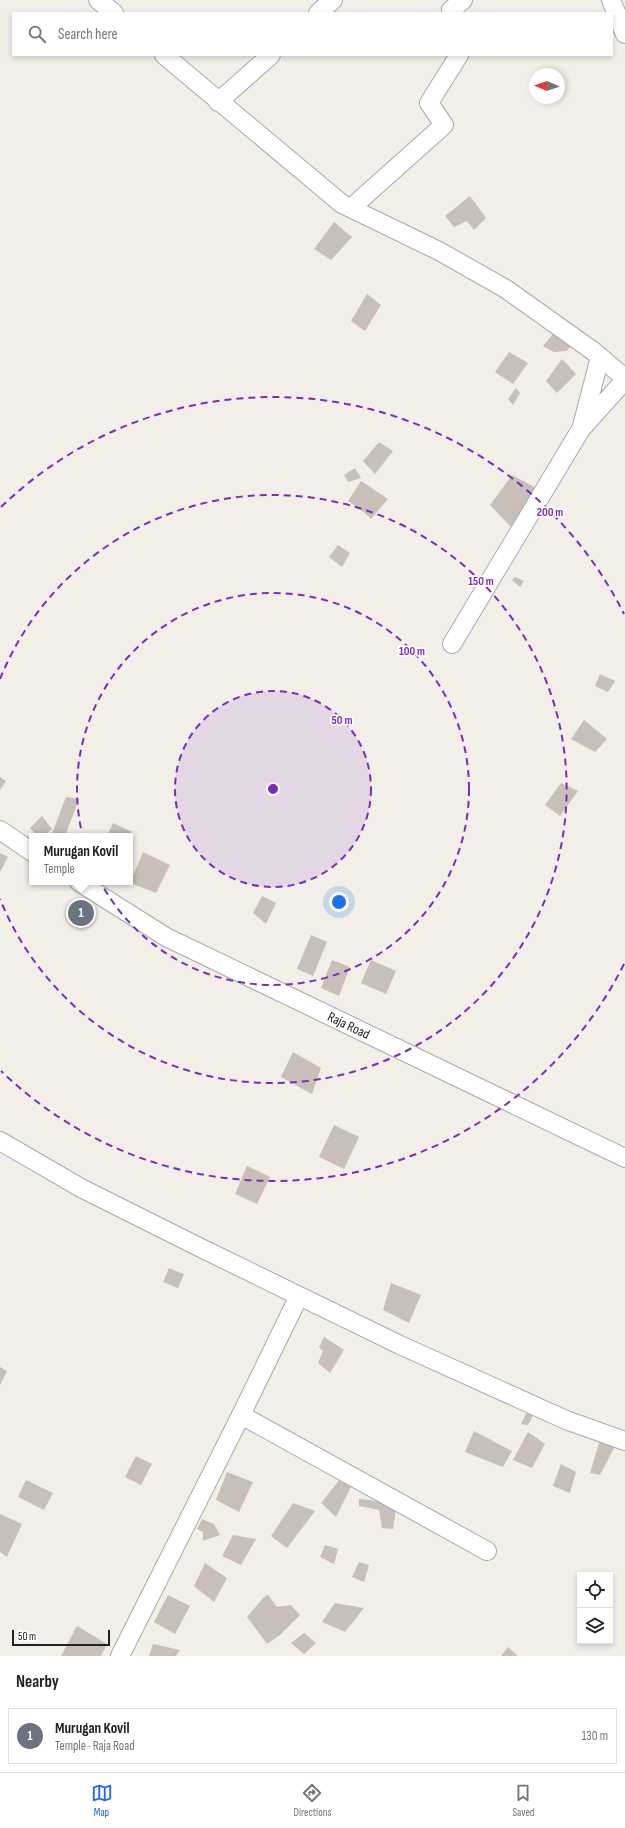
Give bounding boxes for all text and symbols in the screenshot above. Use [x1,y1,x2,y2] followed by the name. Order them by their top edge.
[12,12,613,56] search box
[26,23,48,45] icon: search
[58,25,118,44] text: Search here
[529,68,565,104] north arrow
[537,505,563,520] text: 200 m
[468,574,494,589] text: 150 m
[399,644,425,659] text: 100 m
[332,713,352,728] text: 50 m
[266,782,280,796] centre of rings
[29,833,133,885] popup
[44,842,118,861] text: Murugan Kovil
[44,861,75,877] text: Temple
[329,892,349,912] your location
[68,898,94,928] pin: 1
[325,1008,373,1043] street label: Raja Road
[577,1572,613,1644] map controls
[577,1572,613,1608] button: locate
[577,1608,613,1644] button: layers
[12,1628,110,1647] scale bar
[18,1630,36,1643] text: 50 m
[16,1672,59,1692] text: Nearby
[55,1719,129,1738] text: Murugan Kovil
[27,1728,33,1744] text: 1
[582,1728,608,1744] text: 130 m
[55,1738,135,1754] text: Temple · Raja Road
[91,1782,113,1819] tab: Map
[294,1782,331,1819] tab: Directions
[512,1782,534,1819] tab: Saved

